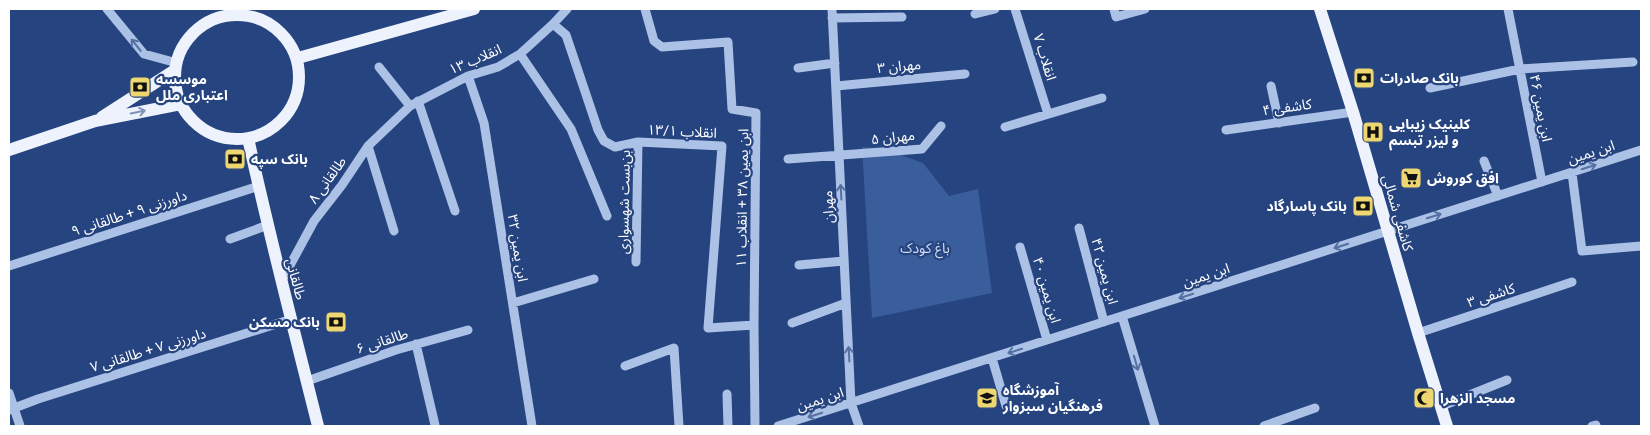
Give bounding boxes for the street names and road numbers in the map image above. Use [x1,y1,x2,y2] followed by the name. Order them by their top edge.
[1030,32,1060,82] street label: انقلاب ۷
[446,41,504,78] street label: انقلاب ۱۳
[876,56,922,77] street label: مهران ۳
[1526,73,1555,143] street label: ابن یمین ۴۶
[1261,96,1313,119] street label: کاشفی ۴
[647,121,717,141] street label: انقلاب ۱۳/۱
[870,127,916,148] street label: مهران ۵
[733,129,752,268] street label: ابن یمین ۳۸ + انقلاب ۱۱
[1565,137,1617,168] street label: ابن یمین
[615,150,634,254] street label: بن‌بست شهسواری
[305,154,350,207] street label: طالقانی ۸
[1379,173,1417,253] street label: کاشفی شمالی
[69,187,189,240] street label: داورزنی ۹ + طالقانی ۹
[819,190,838,224] street label: مهران
[504,213,531,283] street label: ابن یمین ۳۲
[1088,236,1122,306] street label: ابن یمین ۴۲
[1029,255,1064,325] street label: ابن یمین ۴۰
[282,257,309,302] street label: طالقانی
[1180,260,1232,291] street label: ابن یمین
[1465,280,1518,311] street label: کاشفی ۳
[88,325,208,376] street label: داورزنی ۷ + طالقانی ۷
[354,325,410,358] street label: طالقانی ۶
[794,384,846,415] street label: ابن یمین

